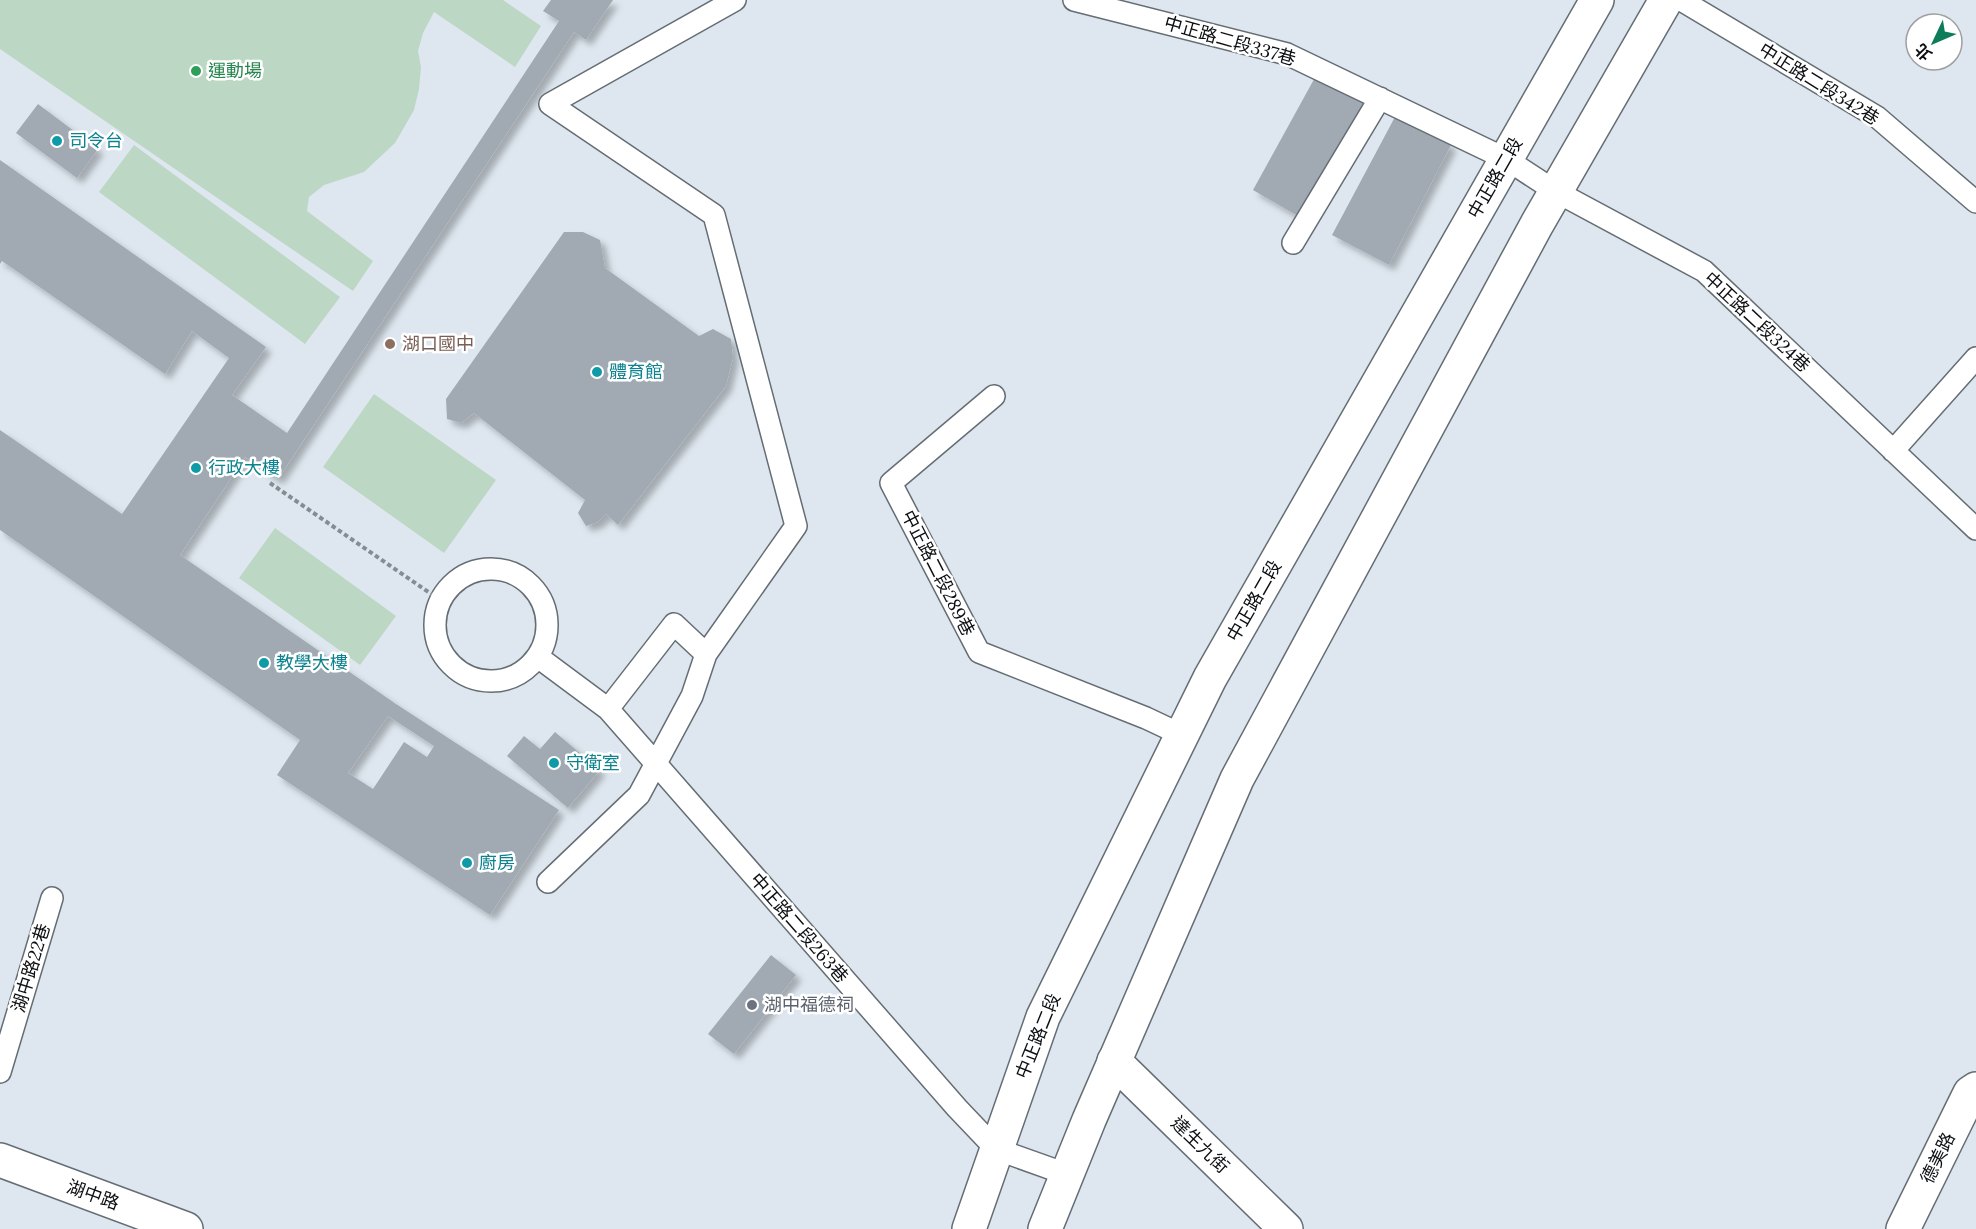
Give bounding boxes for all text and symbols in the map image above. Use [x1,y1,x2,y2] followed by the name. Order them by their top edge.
[1162,11,1299,70] street label: 中正路二段337巷
[1904,12,1964,72] north arrow
[1755,37,1884,130] street label: 中正路二段342巷
[1910,40,1936,65] text: 北
[208,59,262,82] place label: 運動場
[189,64,203,78] marker: 運動場
[69,129,123,152] place label: 司令台
[1462,133,1527,222] street label: 中正路二段
[50,134,64,148] marker: 司令台
[1699,266,1815,377] street label: 中正路二段324巷
[402,332,474,355] place label: 湖口國中
[383,337,397,351] marker: 湖口國中
[609,360,663,383] place label: 體育館
[590,365,604,379] marker: 體育館
[208,456,280,479] place label: 行政大樓
[189,461,203,475] marker: 行政大樓
[897,506,980,640] street label: 中正路二段289巷
[1221,556,1286,645] street label: 中正路二段
[276,651,348,674] place label: 教學大樓
[257,656,271,670] marker: 教學大樓
[566,751,620,774] place label: 守衛室
[547,756,561,770] marker: 守衛室
[479,851,515,874] place label: 廚房
[460,856,474,870] marker: 廚房
[745,868,853,987] street label: 中正路二段263巷
[6,921,55,1015] street label: 湖中路22巷
[1010,990,1065,1082] street label: 中正路二段
[764,993,854,1016] place label: 湖中福德祠
[745,998,759,1012] marker: 湖中福德祠
[1166,1111,1234,1178] street label: 達生九街
[1915,1128,1960,1187] street label: 德美路
[64,1174,122,1215] street label: 湖中路

